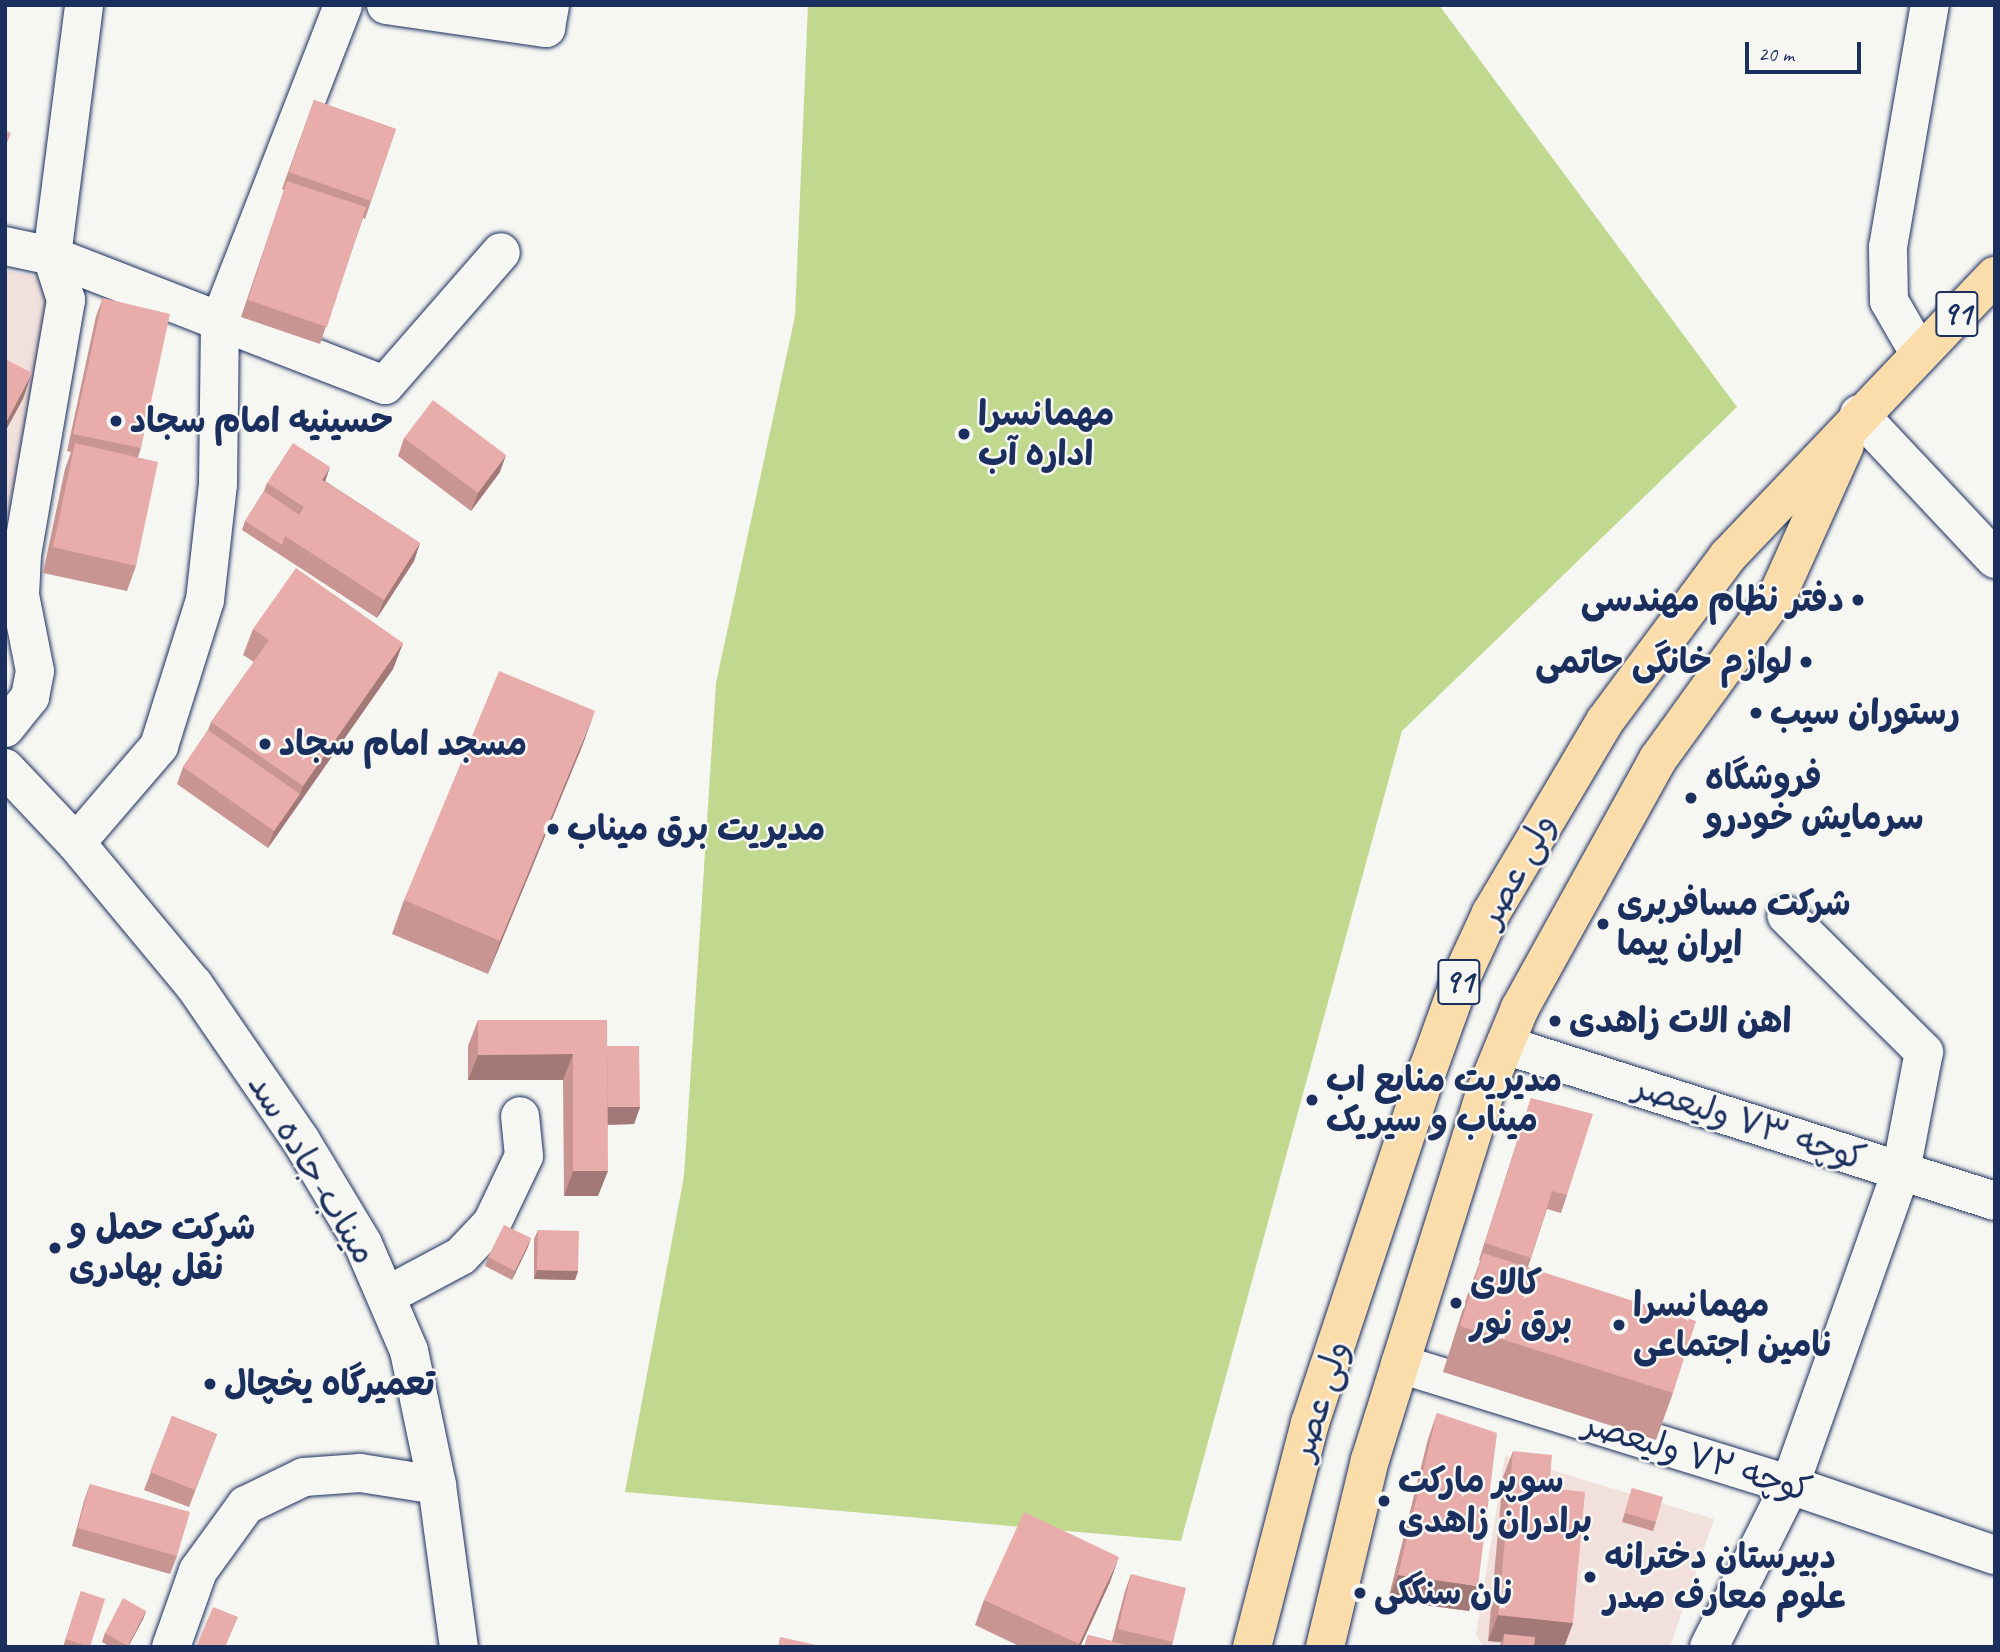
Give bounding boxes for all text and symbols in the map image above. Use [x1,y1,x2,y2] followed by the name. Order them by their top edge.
[1748,28,1864,72] scale bar
[1758,41,1794,67] text: 20 m
[1934,284,1980,344] road number: 91
[978,393,1114,475] place label: مهمانسرا اداره آب
[130,400,393,442] place label: حسینیه امام سجاد
[108,413,124,429] marker: حسینیه امام سجاد
[956,426,972,442] marker: مهمانسرا اداره آب
[1581,579,1844,621] place label: دفتر نظام مهندسی
[1850,592,1866,608] marker: دفتر نظام مهندسی
[1535,641,1792,683] place label: لوازم خانگی حاتمی
[1798,654,1814,670] marker: لوازم خانگی حاتمی
[1770,692,1960,734] place label: رستوران سيب
[1748,705,1764,721] marker: رستوران سيب
[279,723,527,765] place label: مسجد امام سجاد
[257,736,273,752] marker: مسجد امام سجاد
[1705,757,1924,839] place label: فروشگاه سرمایش خودرو
[1683,790,1699,806] marker: فروشگاه سرمایش خودرو
[1469,806,1565,934] street label: ولی عصر
[567,808,825,850] place label: مدیریت برق میناب
[545,821,561,837] marker: مدیریت برق میناب
[1617,883,1851,965] place label: شرکت مسافربری ایران پیما
[1595,916,1611,932] marker: شرکت مسافربری ایران پیما
[1436,952,1482,1012] road number: 91
[1569,1000,1791,1042] place label: اهن الات زاهدی
[1547,1013,1563,1029] marker: اهن الات زاهدی
[1326,1059,1562,1141] place label: مدیریت منابع اب میناب و سیریک
[239,1066,385,1272] street label: میناب-جاده سد
[1629,1066,1871,1180] street label: کوچه ۷۳ ولیعصر
[1304,1092,1320,1108] marker: مدیریت منابع اب میناب و سیریک
[69,1207,256,1289] place label: شرکت حمل و نقل بهادری
[47,1240,63,1256] marker: شرکت حمل و نقل بهادری
[1470,1262,1572,1344] place label: کالای برق نور
[1633,1284,1831,1366] place label: مهمانسرا نامین اجتماعی
[1448,1295,1464,1311] marker: کالای برق نور
[1611,1317,1627,1333] marker: مهمانسرا نامین اجتماعی
[1281,1335,1359,1465] street label: ولی عصر
[224,1363,435,1405] place label: تعمیرگاه یخچال
[202,1376,218,1392] marker: تعمیرگاه یخچال
[1579,1403,1817,1511] street label: کوچه ۷۲ ولیعصر
[1398,1460,1592,1542] place label: سوپر مارکت برادران زاهدی
[1376,1493,1392,1509] marker: سوپر مارکت برادران زاهدی
[1604,1536,1846,1618] place label: دبیرستان دخترانه علوم معارف صدر
[1582,1569,1598,1585] marker: دبیرستان دخترانه علوم معارف صدر
[1374,1572,1512,1614] place label: نان سنگکی
[1352,1585,1368,1601] marker: نان سنگکی

